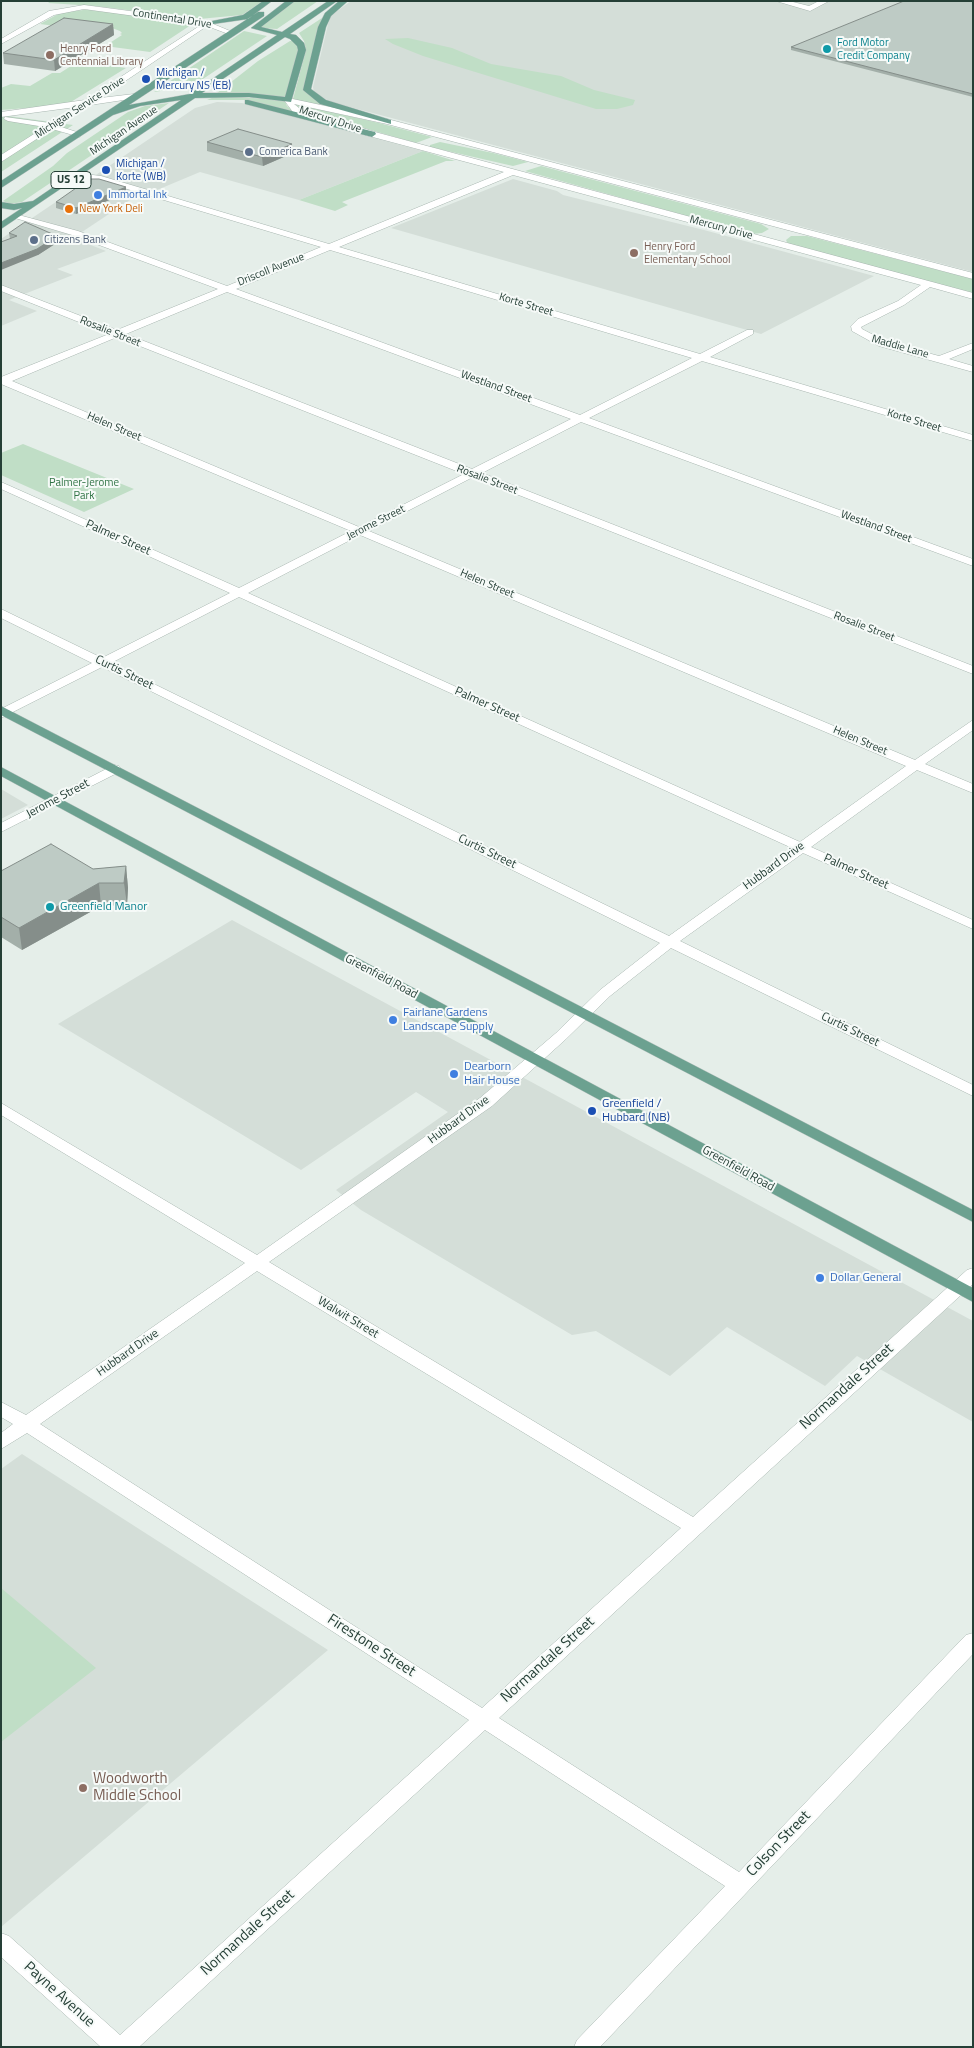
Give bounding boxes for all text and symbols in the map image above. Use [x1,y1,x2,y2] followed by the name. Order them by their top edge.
[132,6,212,32] street label: Continental Drive
[837,36,910,62] place label: Ford Motor Credit Company
[60,42,143,68] place label: Henry Ford Centennial Library
[821,43,833,55] marker: Ford Motor Credit Company
[44,49,56,61] marker: Henry Ford Centennial Library
[156,66,231,92] place label: Michigan / Mercury NS (EB)
[140,73,152,85] marker: Michigan / Mercury NS (EB)
[33,74,127,142] street label: Michigan Service Drive
[88,104,160,158] street label: Michigan Avenue
[297,104,363,136] street label: Mercury Drive
[259,145,328,159] place label: Comerica Bank
[243,146,255,158] marker: Comerica Bank
[116,157,166,183] place label: Michigan / Korte (WB)
[100,164,112,176] marker: Michigan / Korte (WB)
[51,172,91,188] road number: US 12
[108,188,167,202] place label: Immortal Ink
[92,189,104,201] marker: Immortal Ink
[79,202,143,216] place label: New York Deli
[63,203,75,215] marker: New York Deli
[688,213,754,243] street label: Mercury Drive
[44,233,106,247] place label: Citizens Bank
[28,234,40,246] marker: Citizens Bank
[644,240,731,266] place label: Henry Ford Elementary School
[628,247,640,259] marker: Henry Ford Elementary School
[236,251,306,289] street label: Driscoll Avenue
[497,291,555,319] street label: Korte Street
[78,314,142,350] street label: Rosalie Street
[870,333,930,361] street label: Maddie Lane
[459,368,533,406] street label: Westland Street
[885,407,943,435] street label: Korte Street
[85,410,143,444] street label: Helen Street
[455,462,519,498] street label: Rosalie Street
[49,476,119,502] park label: Palmer-Jerome Park
[345,503,407,543] street label: Jerome Street
[839,508,913,546] street label: Westland Street
[83,517,153,559] street label: Palmer Street
[458,567,516,601] street label: Helen Street
[832,609,896,645] street label: Rosalie Street
[93,653,155,693] street label: Curtis Street
[452,684,522,726] street label: Palmer Street
[831,724,889,758] street label: Helen Street
[24,776,92,822] street label: Jerome Street
[456,832,518,872] street label: Curtis Street
[741,839,807,893] street label: Hubbard Drive
[821,851,891,893] street label: Palmer Street
[60,900,147,914] place label: Greenfield Manor
[44,901,56,913] marker: Greenfield Manor
[342,952,420,1002] street label: Greenfield Road
[403,1006,493,1034] place label: Fairlane Gardens Landscape Supply
[819,1010,881,1050] street label: Curtis Street
[387,1014,399,1026] marker: Fairlane Gardens Landscape Supply
[464,1060,520,1088] place label: Dearborn Hair House
[448,1068,460,1080] marker: Dearborn Hair House
[426,1093,492,1147] street label: Hubbard Drive
[602,1097,670,1125] place label: Greenfield / Hubbard (NB)
[586,1105,598,1117] marker: Greenfield / Hubbard (NB)
[699,1143,777,1195] street label: Greenfield Road
[830,1271,901,1285] place label: Dollar General
[814,1272,826,1284] marker: Dollar General
[315,1294,381,1342] street label: Walwit Street
[94,1326,162,1380] street label: Hubbard Drive
[796,1340,898,1434] street label: Normandale Street
[324,1611,418,1681] street label: Firestone Street
[497,1613,599,1707] street label: Normandale Street
[93,1770,181,1805] place label: Woodworth Middle School
[77,1782,89,1794] marker: Woodworth Middle School
[743,1807,815,1881] street label: Colson Street
[197,1886,299,1980] street label: Normandale Street
[20,1958,98,2032] street label: Payne Avenue

